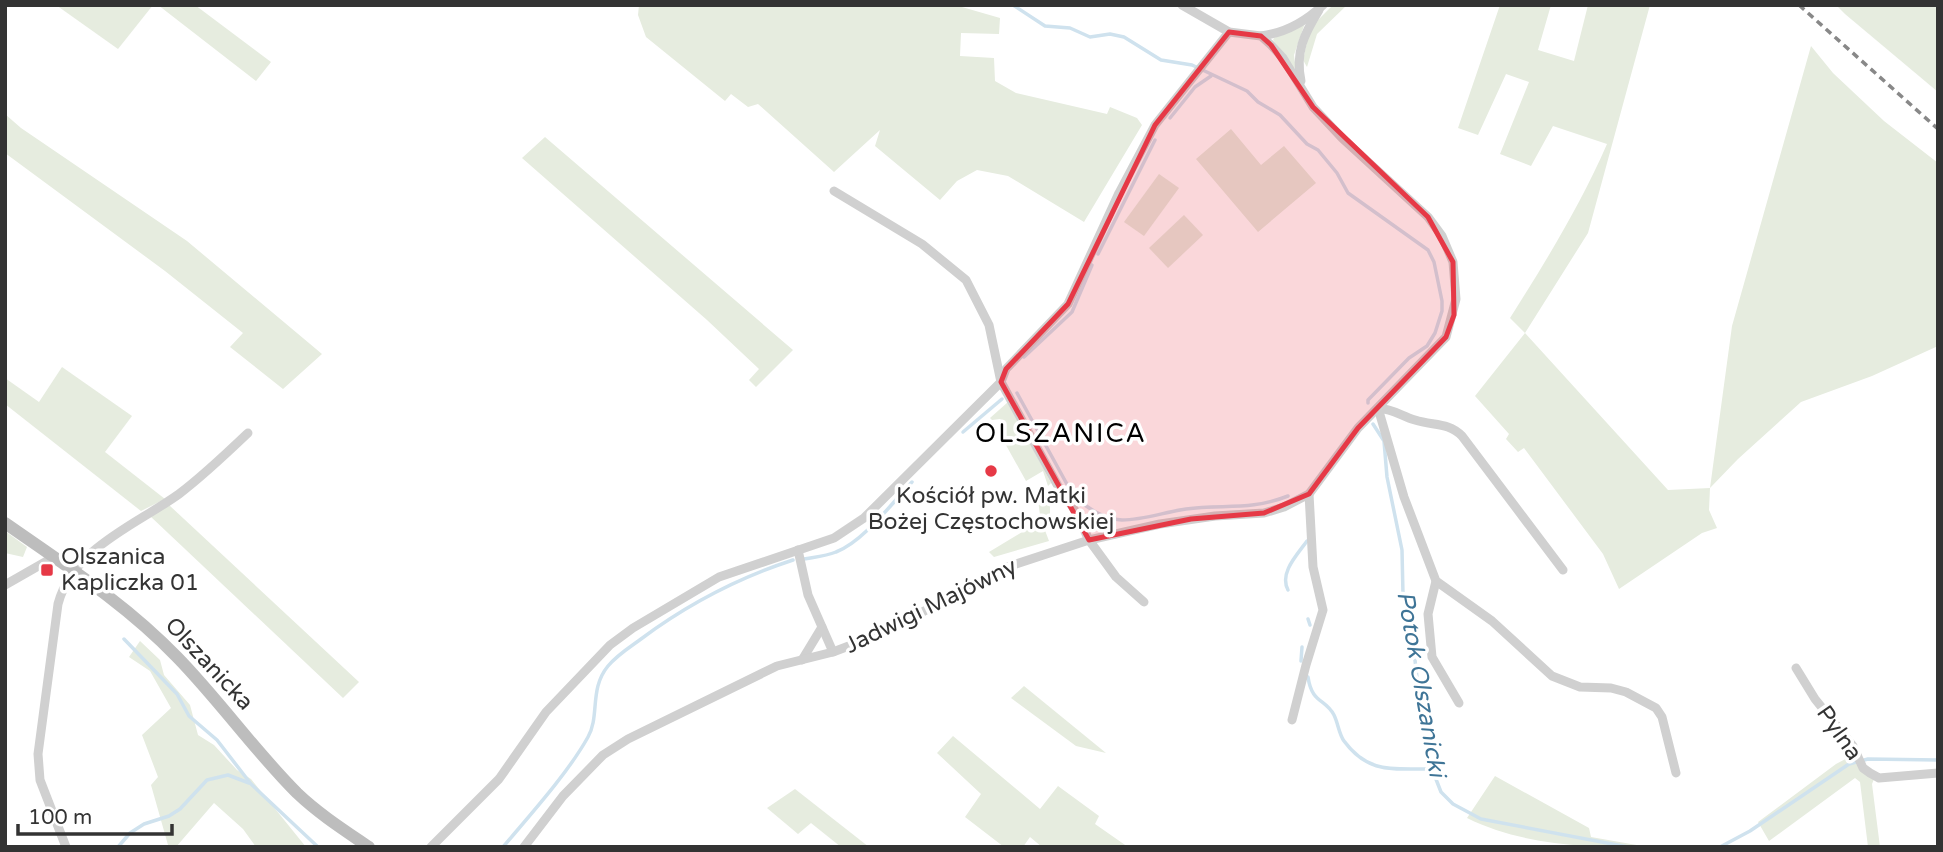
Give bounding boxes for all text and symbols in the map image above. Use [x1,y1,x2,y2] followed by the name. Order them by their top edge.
[975,418,1147,449] district label: OLSZANICA
[983,463,999,479] marker: Kościół pw. Matki Bożej Częstochowskiej
[868,482,1114,536] place label: Kościół pw. Matki Bożej Częstochowskiej
[61,543,199,597] place label: Olszanica Kapliczka 01
[841,552,1021,660] street label: Jadwigi Majówny
[39,562,55,578] marker: Olszanica Kapliczka 01
[1390,589,1452,782] water label: Potok Olszanicki
[159,612,259,716] street label: Olszanicka
[1810,700,1868,766] street label: Pylna
[18,792,172,836] scale bar
[28,805,92,830] text: 100 m

